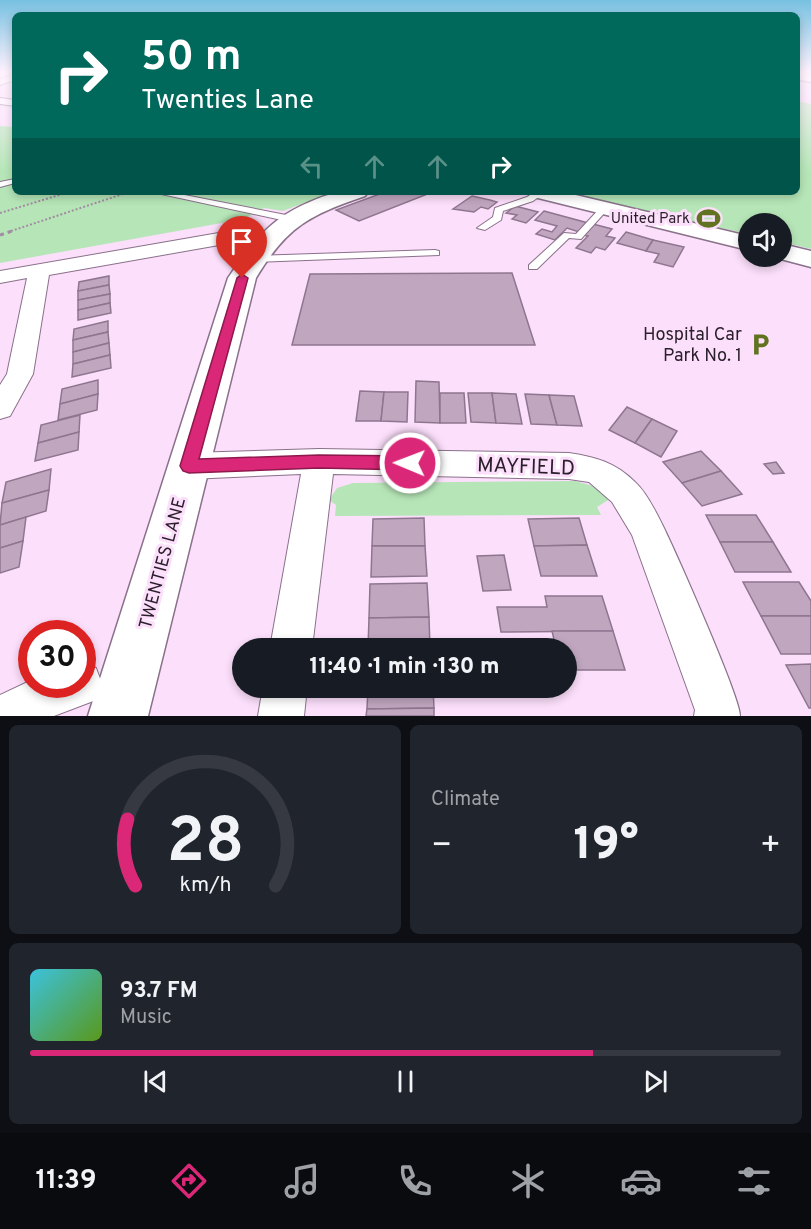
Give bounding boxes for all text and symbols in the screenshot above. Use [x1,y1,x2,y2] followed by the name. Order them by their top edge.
[141,32,242,85] text: 50 m
[42,36,120,114] icon: right
[141,84,314,118] text: Twenties Lane
[295,150,328,183] icon: left
[358,150,391,183] icon: ahead
[421,150,454,183] icon: ahead
[484,150,517,183] icon: right
[695,205,721,231] sports icon: United Park
[611,210,690,229] place label: United Park
[738,213,792,267] map controls
[738,213,792,267] button: sound
[216,216,267,278] pin
[225,225,258,258] icon: arrive
[643,324,742,368] place label: Hospital Car Park No. 1
[747,331,773,357] parking icon: Hospital Car Park No. 1
[378,431,442,495] position arrow
[476,452,575,483] street label: MAYFIELD
[135,495,192,632] street label: TWENTIES LANE
[18,620,96,698] speed limit sign: 30
[309,654,500,681] text: 11:40 · 1 min · 130 m
[431,787,500,813] text: Climate
[166,805,244,884] text: 28
[573,818,639,875] text: 19°
[431,826,452,868] text: −
[760,826,781,868] text: +
[179,873,231,900] text: km/h
[120,978,197,1005] text: 93.7 FM
[120,1005,172,1031] text: Music
[139,1065,172,1098] icon: previous
[389,1065,422,1098] icon: pause
[639,1065,672,1098] icon: next
[168,1160,210,1202] icon: directions
[281,1160,323,1202] icon: music
[394,1160,436,1202] icon: phone
[507,1160,549,1202] icon: climate
[620,1160,662,1202] icon: car
[733,1160,775,1202] icon: filters
[36,1164,96,1198] text: 11:39

